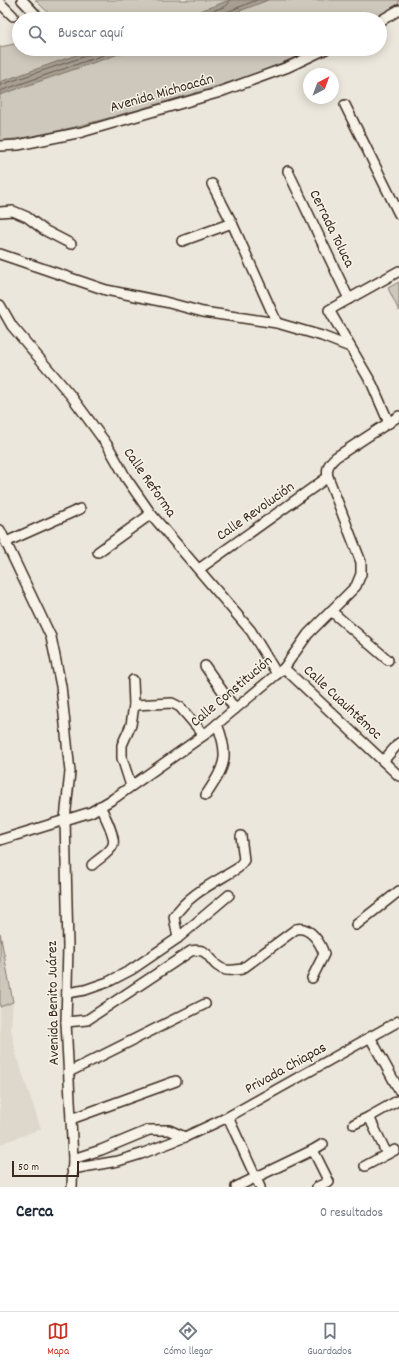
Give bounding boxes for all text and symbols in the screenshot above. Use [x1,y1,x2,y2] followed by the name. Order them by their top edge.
[12,12,387,56] search box
[26,23,48,45] icon: search
[58,23,123,45] text: Buscar aquí
[303,68,339,104] north arrow
[108,69,216,119] street label: Avenida Michoacán
[303,186,360,272] street label: Cerrada Toluca
[117,444,182,523] street label: Calle Reforma
[212,477,300,547] street label: Calle Revolución
[186,651,278,733] street label: Calle Constitución
[298,661,386,745] street label: Calle Cuauhtémoc
[42,940,66,1065] street label: Avenida Benito Juárez
[241,1038,331,1100] street label: Privada Chiapas
[12,1159,79,1178] scale bar
[18,1160,39,1176] text: 50 m
[16,1201,53,1225] text: Cerca
[320,1204,383,1223] text: 0 resultados
[47,1320,69,1360] tab: Mapa
[163,1320,213,1360] tab: Cómo llegar
[307,1320,352,1360] tab: Guardados

